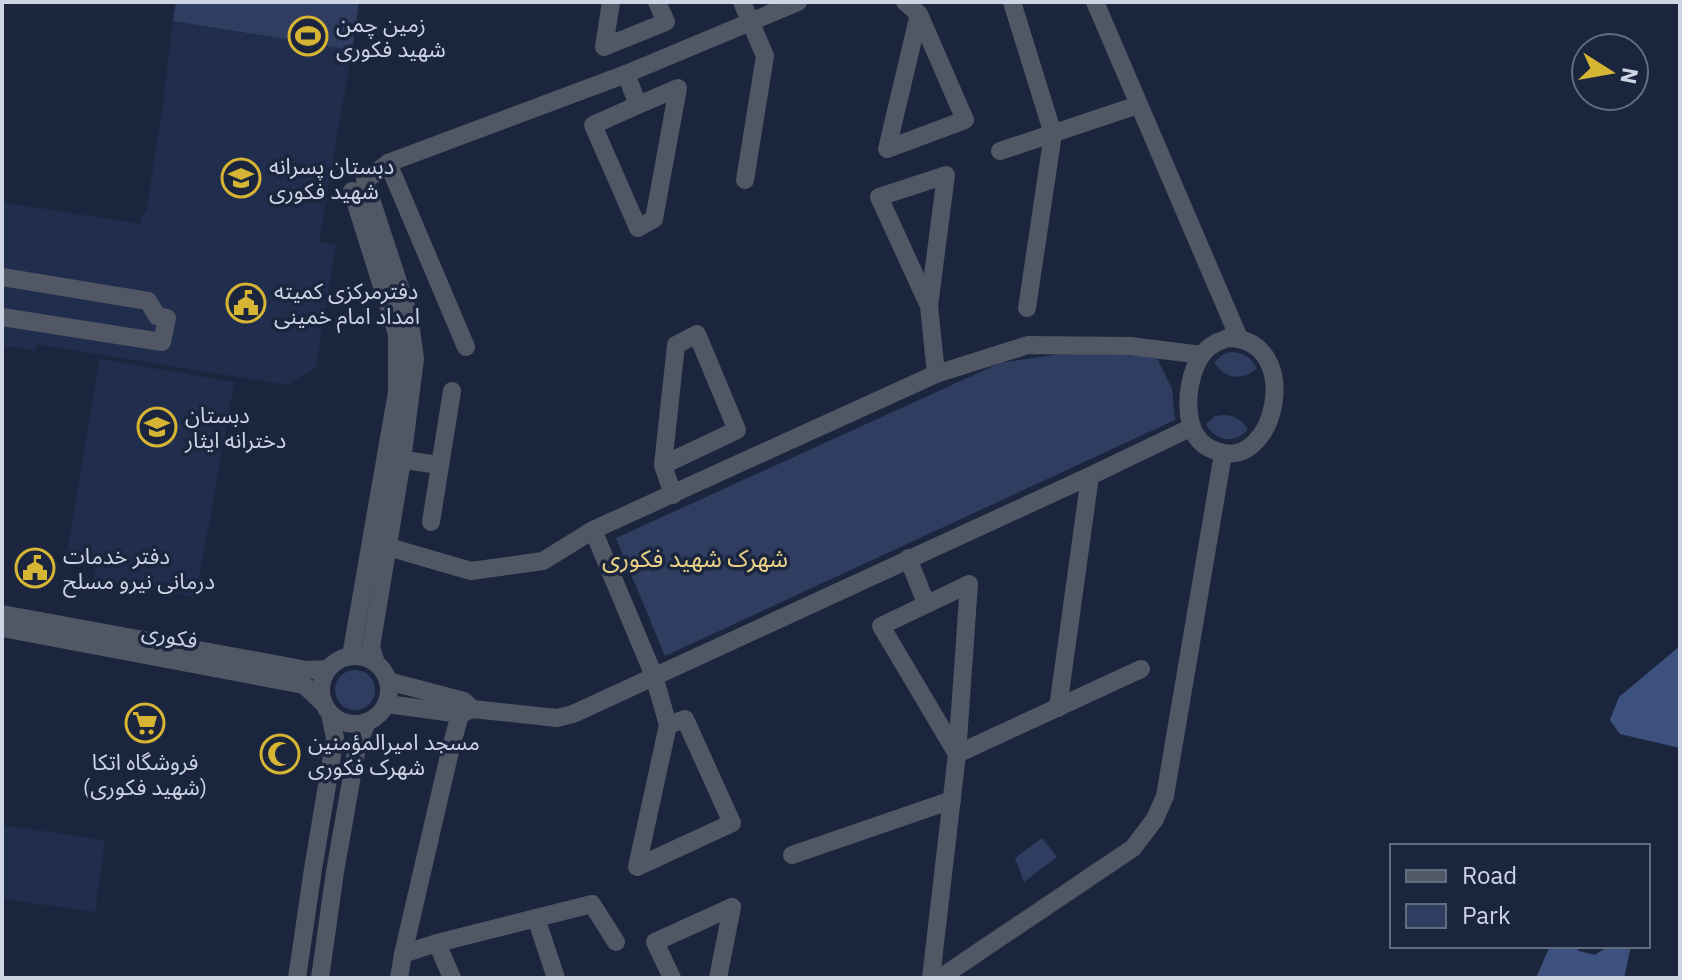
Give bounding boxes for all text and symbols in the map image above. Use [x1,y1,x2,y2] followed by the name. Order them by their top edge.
[336,9,446,63] place label: زمین چمن شهید فکوری
[287,15,329,57] sports icon: زمین چمن شهید فکوری
[1570,32,1650,112] north arrow
[1614,65,1646,87] text: N
[269,151,394,205] place label: دبستان پسرانه شهید فکوری
[220,157,262,199] school or university icon: دبستان پسرانه شهید فکوری
[274,276,420,333] place label: دفترمرکزی کمیته امداد امام خمینی
[225,282,267,324] public building icon: دفترمرکزی کمیته امداد امام خمینی
[184,400,286,454] place label: دبستان دخترانه ایثار
[136,406,178,448] school or university icon: دبستان دخترانه ایثار
[63,541,215,598] place label: دفتر خدمات درمانی نیرو مسلح
[602,542,788,574] district label: شهرک شهید فکوری
[14,547,56,589] public building icon: دفتر خدمات درمانی نیرو مسلح
[140,615,200,655] street label: فکوری
[124,702,166,744] supermarket icon: فروشگاه اتکا (شهید فکوری)
[308,727,480,781] place label: مسجد امیرالمؤمنین شهرک فکوری
[259,733,301,775] mosque icon: مسجد امیرالمؤمنین شهرک فکوری
[83,747,207,801] place label: فروشگاه اتکا (شهید فکوری)
[1390,844,1650,948] legend
[1462,859,1517,891] text: Road
[1462,899,1511,931] text: Park

